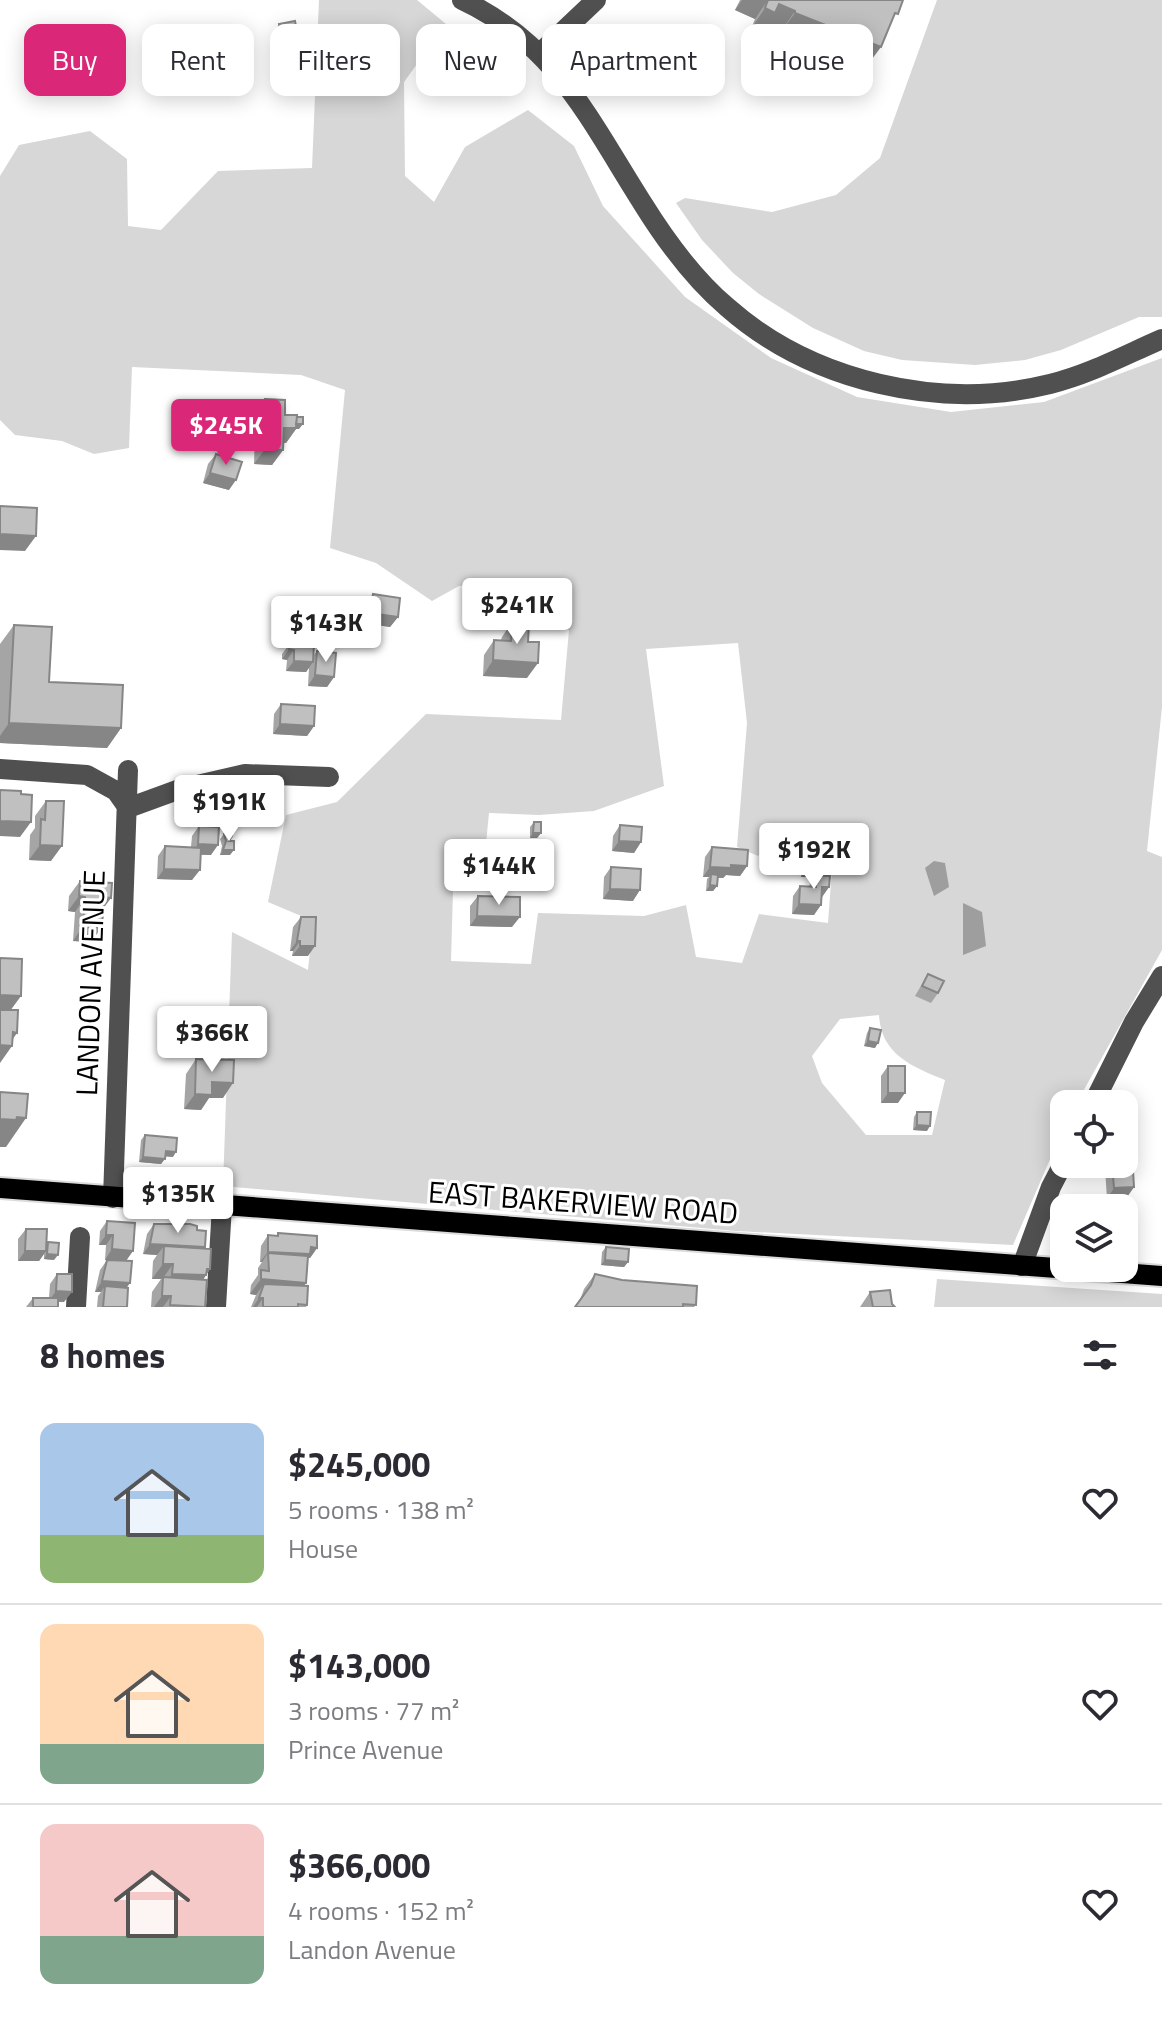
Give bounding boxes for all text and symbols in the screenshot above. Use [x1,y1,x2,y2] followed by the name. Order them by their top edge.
[24,24,126,96] chip: Buy
[142,24,254,96] chip: Rent
[270,24,400,96] chip: Filters
[416,24,526,96] chip: New
[542,24,725,96] chip: Apartment
[741,24,873,96] chip: House
[170,399,282,467] pin: $245K
[189,405,263,444] text: $245K
[461,578,573,646] pin: $241K
[480,584,554,623] text: $241K
[270,596,382,664] pin: $143K
[289,602,363,641] text: $143K
[173,775,285,843] pin: $191K
[192,781,266,820] text: $191K
[758,823,870,891] pin: $192K
[777,829,851,868] text: $192K
[443,839,555,907] pin: $144K
[462,845,536,884] text: $144K
[63,869,117,1097] street label: LANDON AVENUE
[156,1006,268,1074] pin: $366K
[175,1012,249,1051] text: $366K
[1050,1090,1138,1282] map controls
[1050,1090,1138,1178] button: locate
[122,1167,234,1235] pin: $135K
[427,1168,740,1236] street label: EAST BAKERVIEW ROAD
[141,1173,215,1212] text: $135K
[1050,1194,1138,1282] button: layers
[40,1329,165,1381] text: 8 homes
[1078,1333,1122,1377] icon: filters
[288,1438,430,1490] text: $245,000
[104,1455,200,1551] icon: home
[1078,1481,1122,1525] icon: heart
[288,1490,474,1529] text: 5 rooms · 138 m²
[288,1529,358,1568] text: House
[288,1639,430,1691] text: $143,000
[104,1656,200,1752] icon: home
[1078,1682,1122,1726] icon: heart
[288,1691,459,1730] text: 3 rooms · 77 m²
[288,1730,443,1769] text: Prince Avenue
[288,1839,430,1891] text: $366,000
[104,1856,200,1952] icon: home
[1078,1882,1122,1926] icon: heart
[288,1891,474,1930] text: 4 rooms · 152 m²
[288,1930,456,1969] text: Landon Avenue

